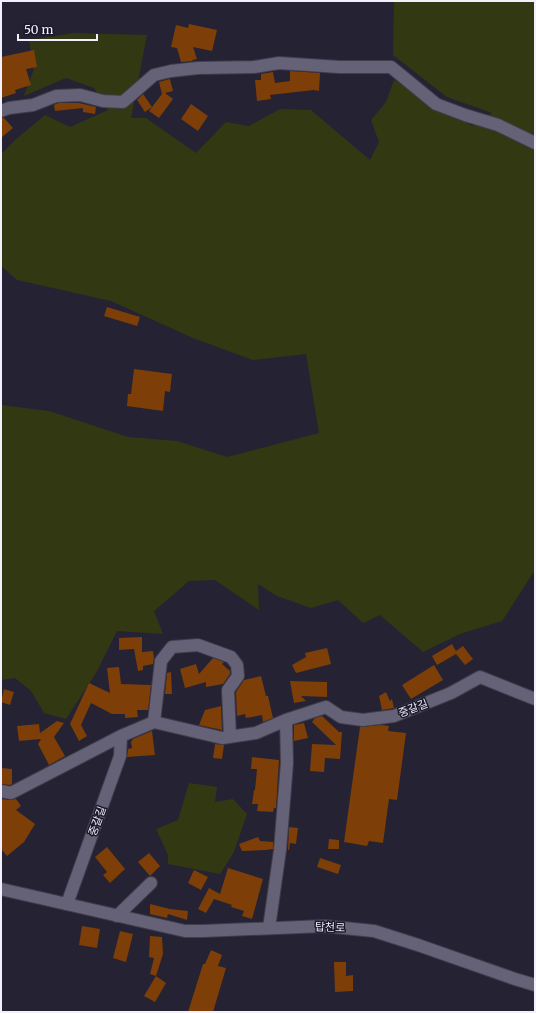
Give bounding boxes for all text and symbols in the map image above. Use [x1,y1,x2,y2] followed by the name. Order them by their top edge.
[18,16,97,42] scale bar
[24,22,53,37] text: 50 m
[396,696,430,720] street label: 중갈길
[85,804,109,838] street label: 중갈길
[315,919,345,935] street label: 탑천로

